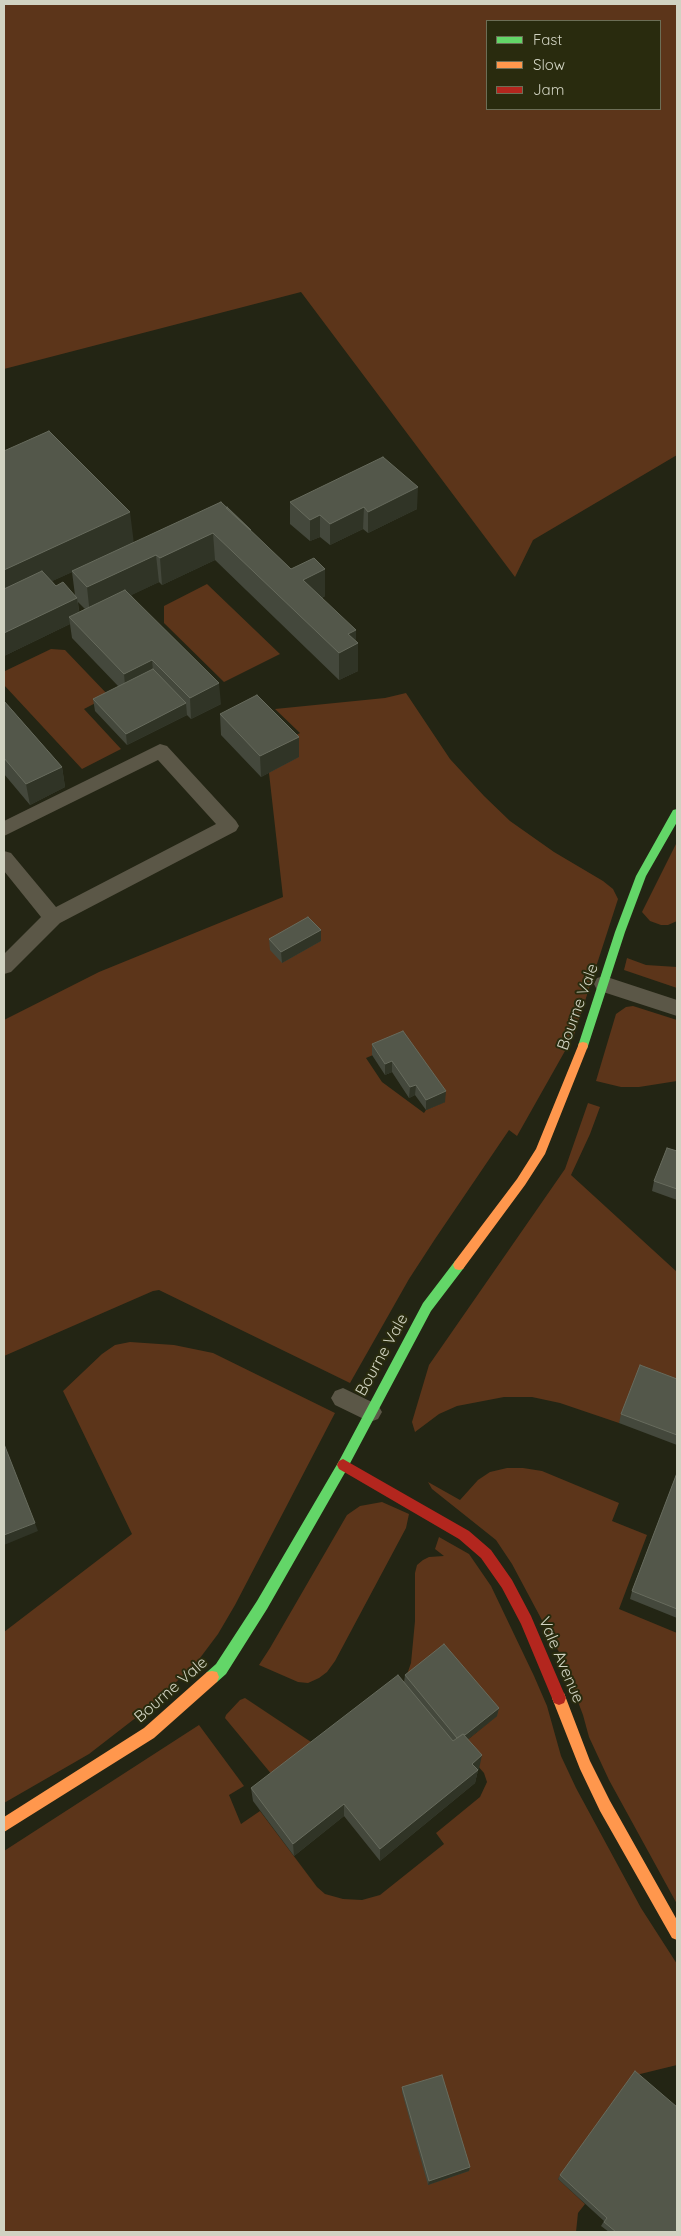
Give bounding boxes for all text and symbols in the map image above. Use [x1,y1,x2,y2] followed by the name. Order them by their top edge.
[486,20,661,110] legend
[533,30,562,49] text: Fast
[533,55,565,74] text: Slow
[533,80,564,99] text: Jam
[553,961,603,1053] street label: Bourne Vale
[352,1311,412,1399] street label: Bourne Vale
[534,1614,588,1706] street label: Vale Avenue
[130,1653,212,1727] street label: Bourne Vale

